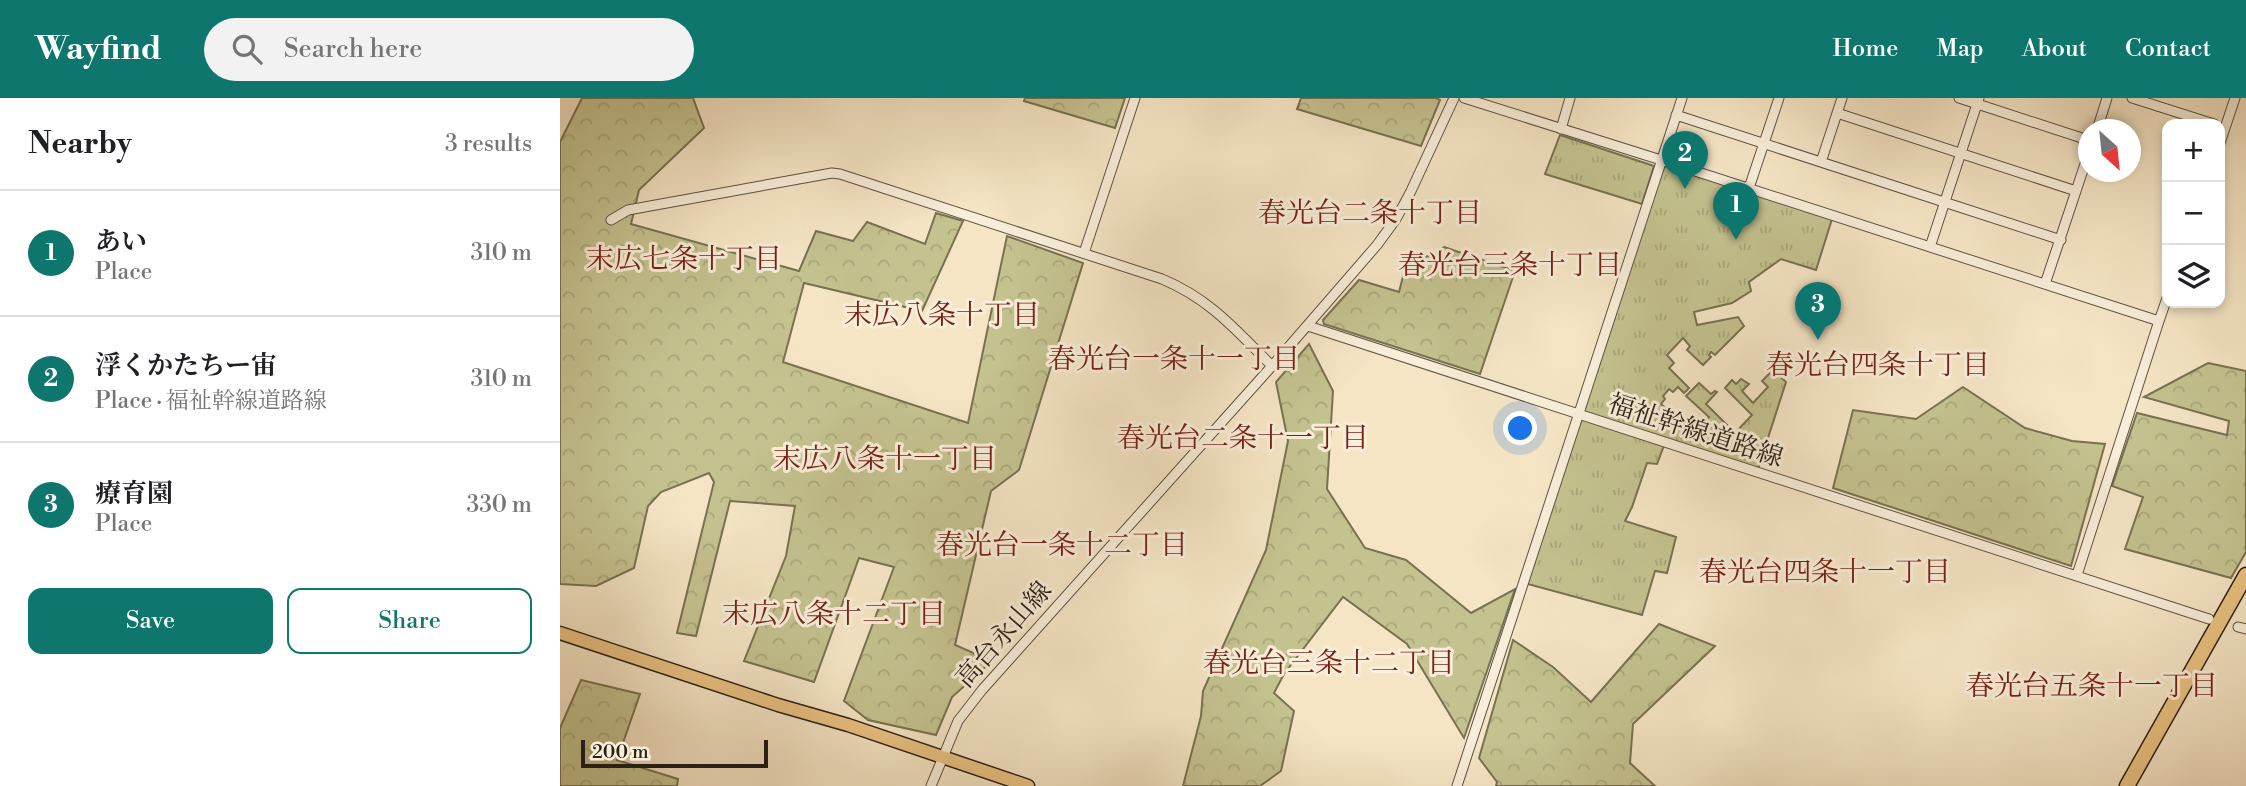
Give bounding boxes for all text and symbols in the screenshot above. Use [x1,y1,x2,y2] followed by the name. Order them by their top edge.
[204,18,694,81] search box
[35,29,162,70] text: Wayfind
[228,30,266,68] icon: search
[284,33,422,65] text: Search here
[1833,34,1898,64] text: Home
[1936,34,1984,64] text: Map
[2022,34,2087,64] text: About
[2125,34,2211,64] text: Contact
[2078,119,2141,182] north arrow
[2162,119,2225,308] map controls
[2162,119,2225,182] button: +
[28,125,132,163] text: Nearby
[445,130,532,158] text: 3 results
[1662,131,1708,189] pin: 2
[1713,182,1759,240] pin: 1
[2162,182,2225,245] button: −
[1258,196,1482,231] district label: 春光台二条十丁目
[95,226,147,258] text: あい
[45,239,57,267] text: 1
[471,239,532,267] text: 310 m
[586,242,782,277] district label: 末広七条十丁目
[2162,245,2225,308] button: layers
[1398,248,1622,283] district label: 春光台三条十丁目
[95,258,152,286] text: Place
[1795,282,1841,340] pin: 3
[844,298,1040,333] district label: 末広八条十丁目
[1048,342,1300,377] district label: 春光台一条十一丁目
[1766,348,1990,383] district label: 春光台四条十丁目
[95,350,277,382] text: 浮くかたちー宙
[44,365,58,393] text: 2
[471,365,532,393] text: 310 m
[95,387,327,415] text: Place · 福祉幹線道路線
[1604,388,1787,474] street label: 福祉幹線道路線
[1503,411,1537,445] your location
[1117,421,1369,456] district label: 春光台二条十一丁目
[773,442,997,477] district label: 末広八条十一丁目
[95,478,173,510] text: 療育園
[44,491,58,519] text: 3
[466,491,532,519] text: 330 m
[95,510,152,538] text: Place
[936,528,1188,563] district label: 春光台一条十二丁目
[1699,555,1951,590] district label: 春光台四条十一丁目
[949,575,1058,694] street label: 高台永山線
[28,588,273,654] button: Save
[287,588,532,654] button: Share
[722,597,946,632] district label: 末広八条十二丁目
[1203,646,1455,681] district label: 春光台三条十二丁目
[1966,669,2218,704] district label: 春光台五条十一丁目
[581,737,768,769] scale bar
[592,740,649,764] text: 200 m

